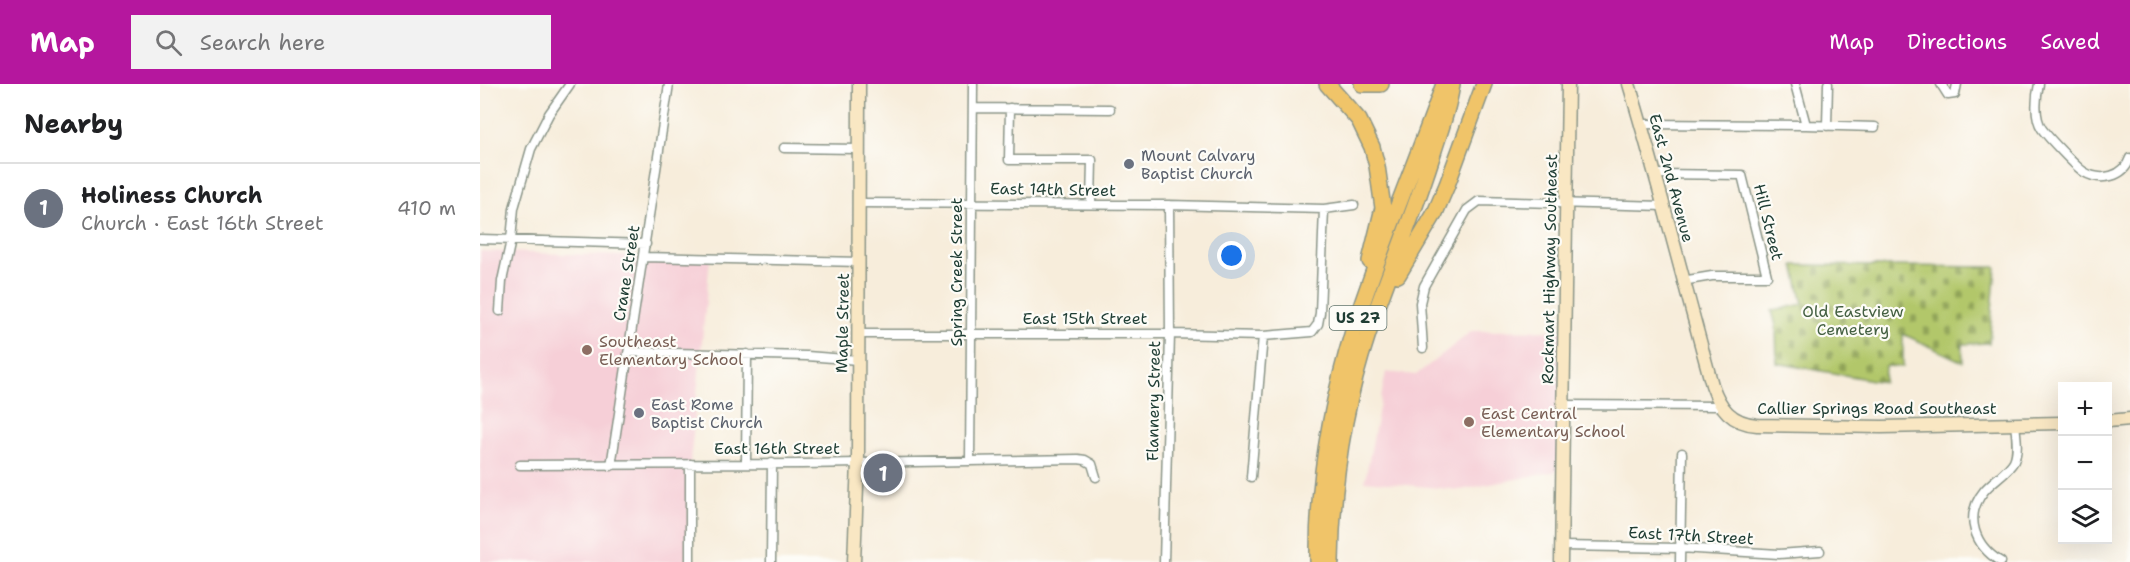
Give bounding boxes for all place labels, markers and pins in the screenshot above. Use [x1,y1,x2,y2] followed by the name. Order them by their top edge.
[1141,145,1256,184] place label: Mount Calvary Baptist Church
[1122,157,1136,171] marker: Mount Calvary Baptist Church
[599,331,743,370] place label: Southeast Elementary School
[580,343,594,357] marker: Southeast Elementary School
[651,394,763,433] place label: East Rome Baptist Church
[1481,403,1625,442] place label: East Central Elementary School
[632,406,646,420] marker: East Rome Baptist Church
[1462,415,1476,429] marker: East Central Elementary School
[864,450,902,496] pin: 1

